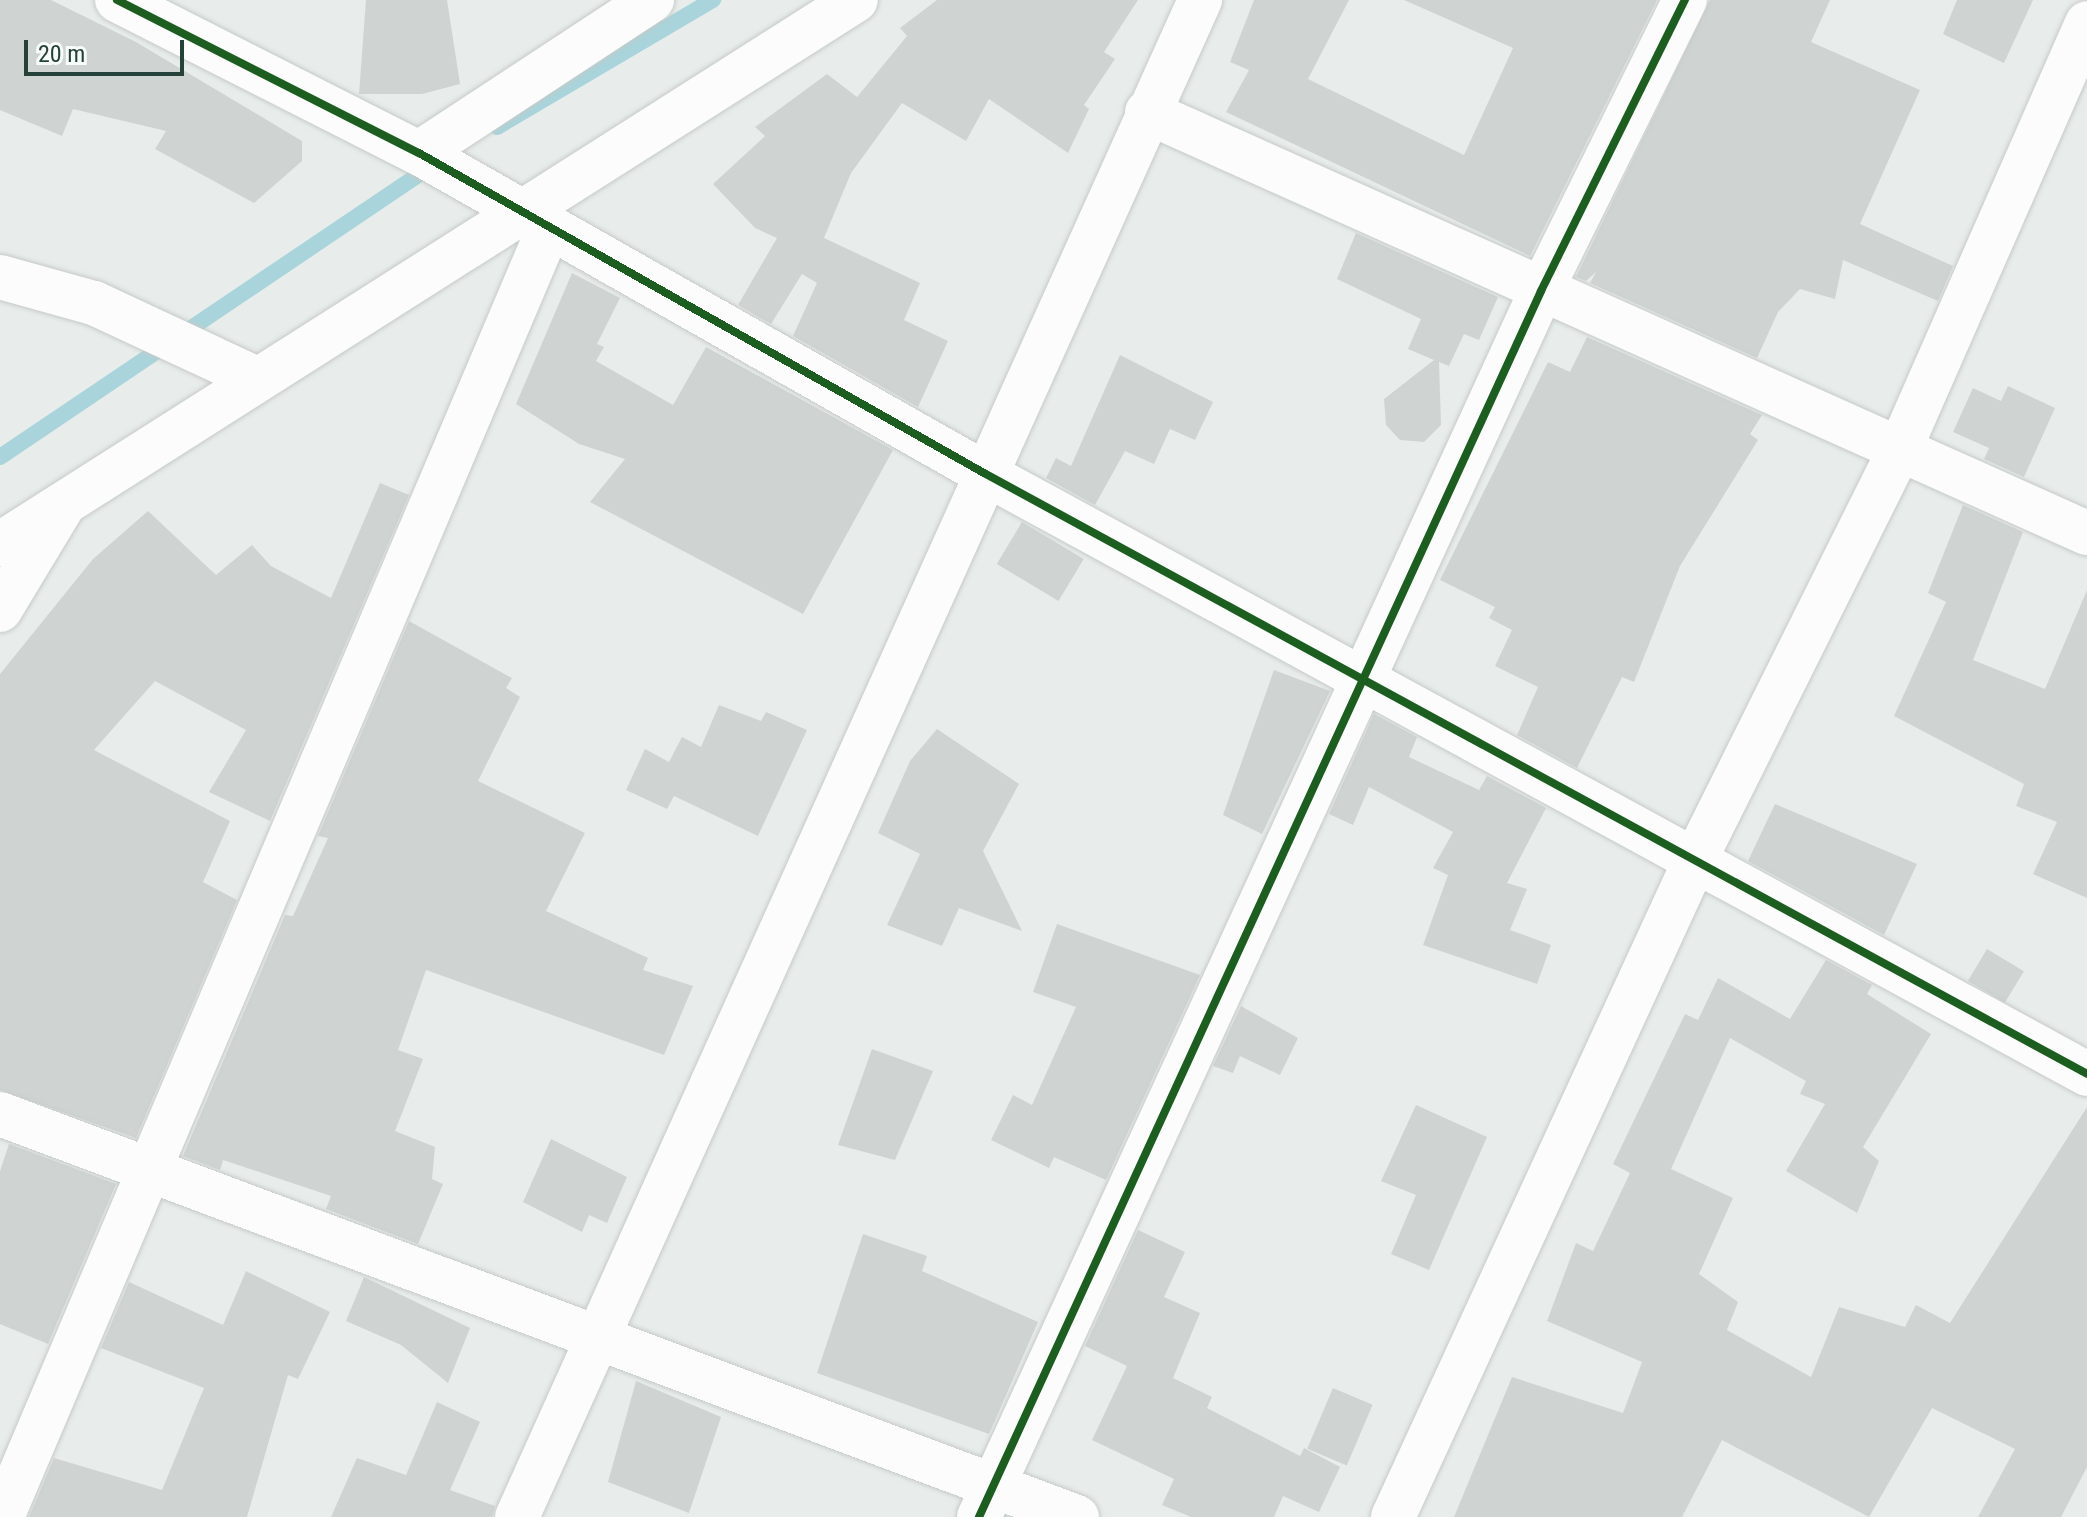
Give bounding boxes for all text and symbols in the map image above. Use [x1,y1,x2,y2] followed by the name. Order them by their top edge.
[28,24,188,74] scale bar
[38,40,85,68] text: 20 m

